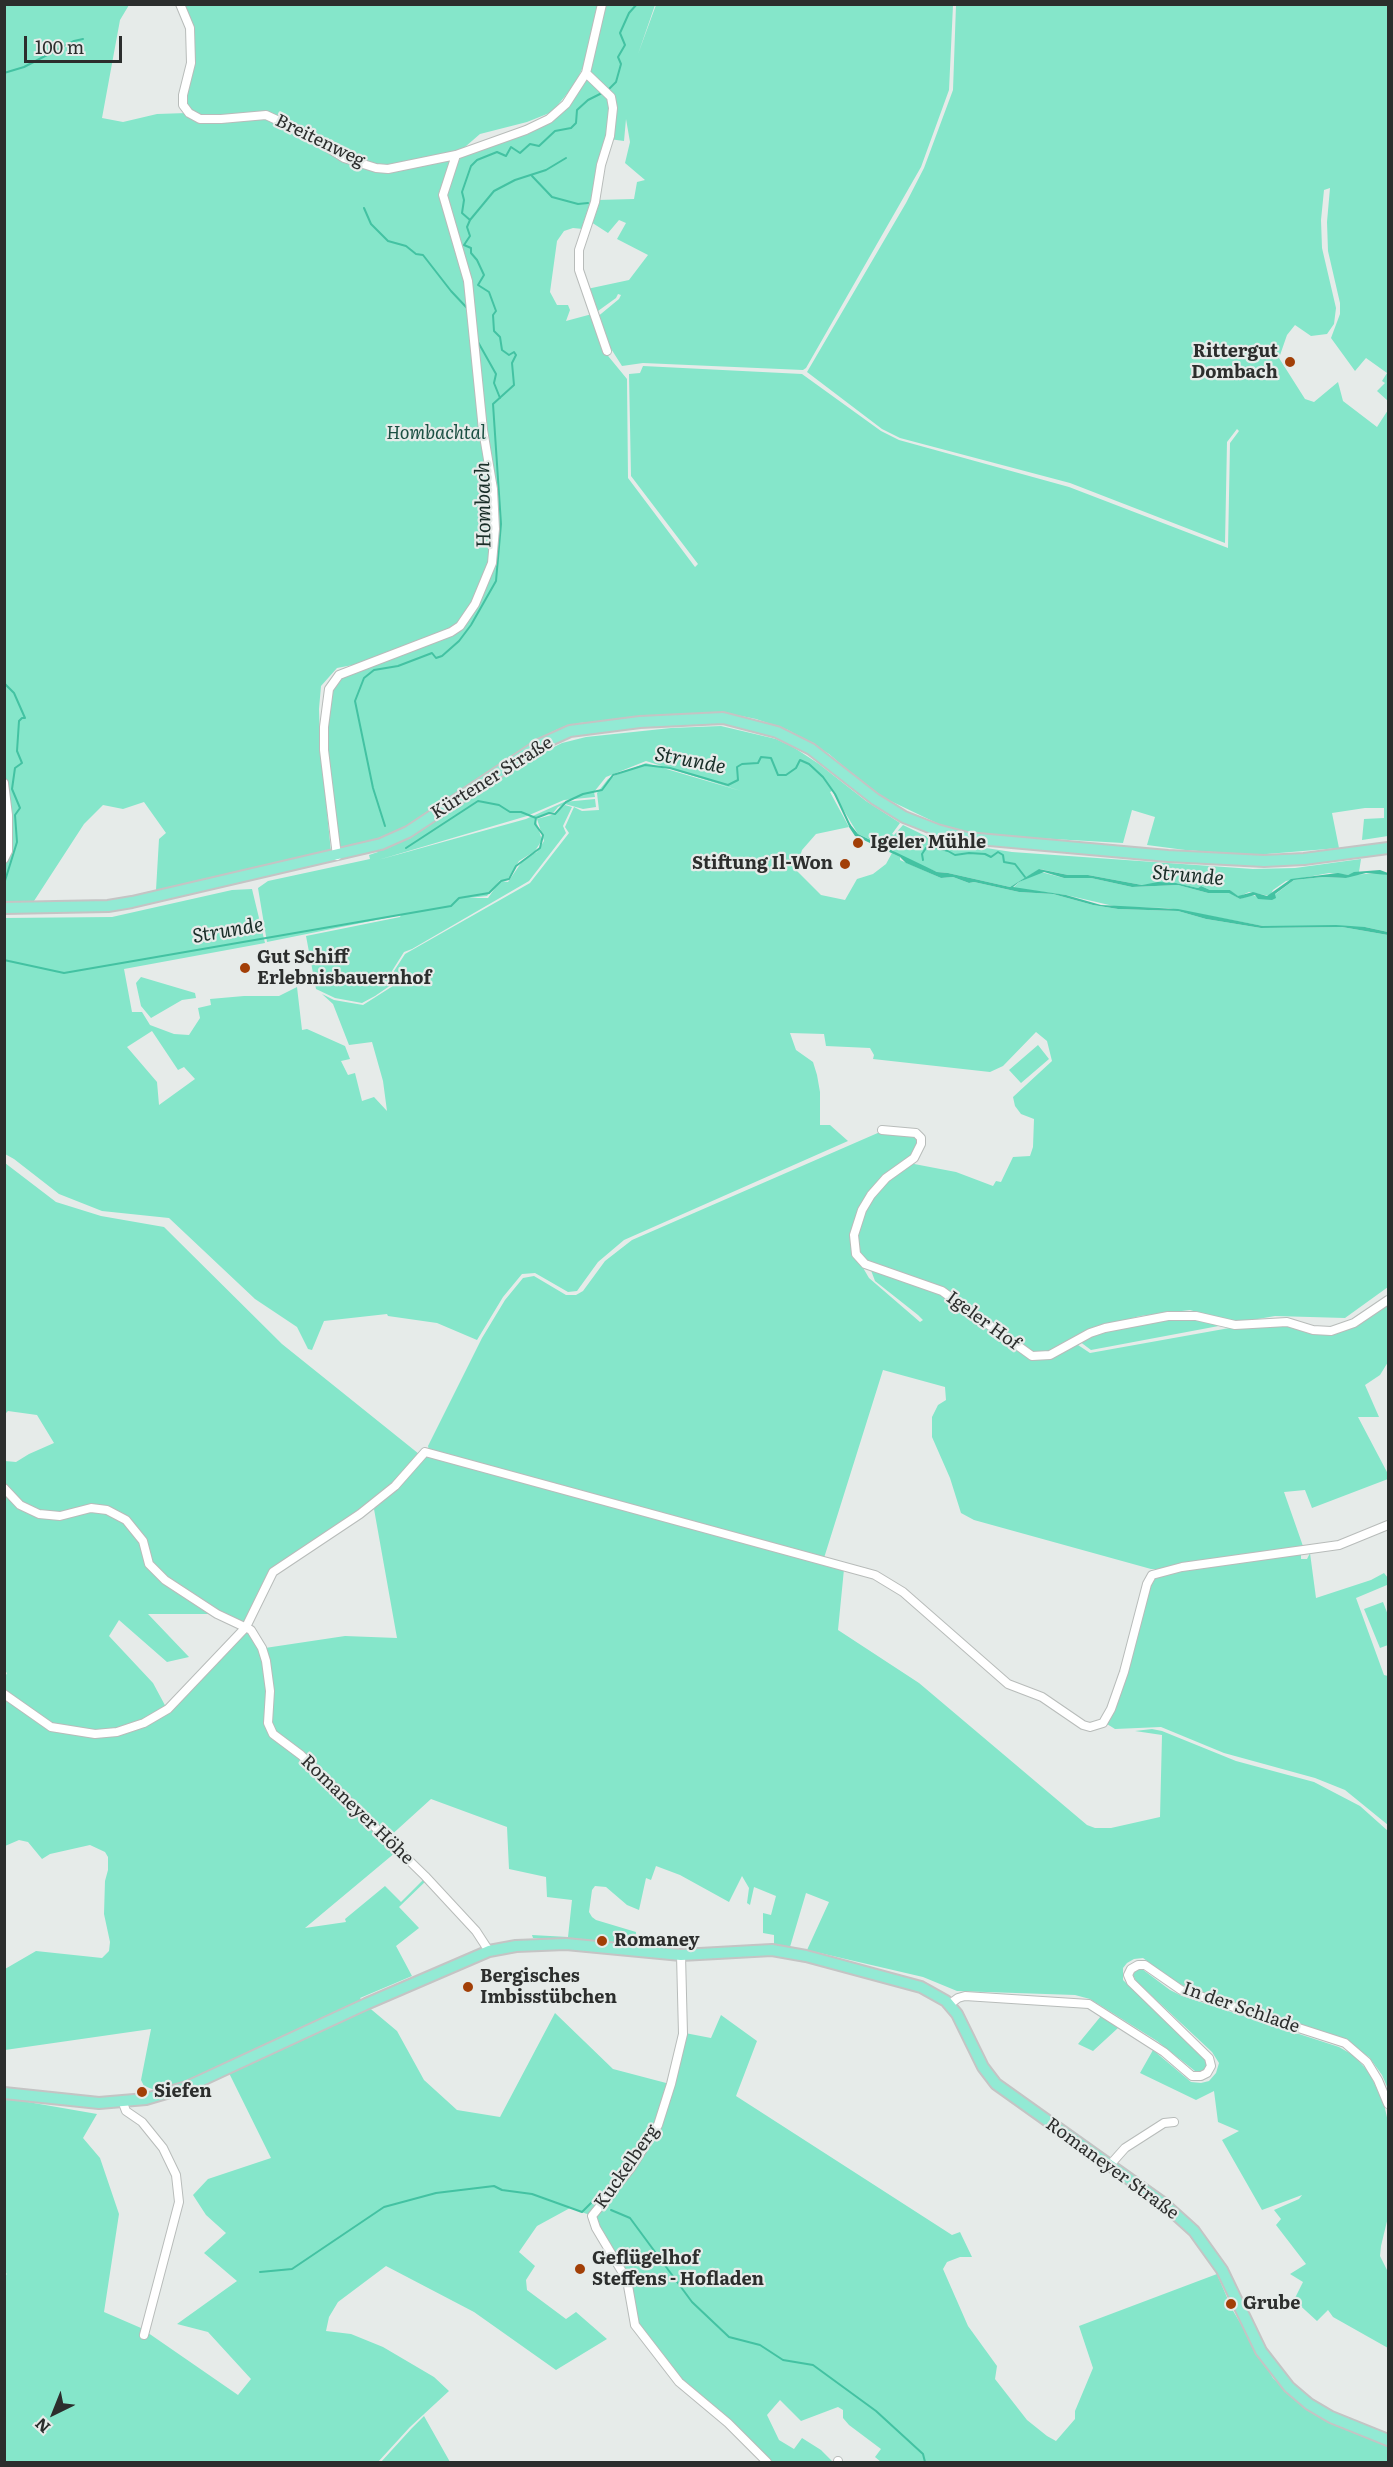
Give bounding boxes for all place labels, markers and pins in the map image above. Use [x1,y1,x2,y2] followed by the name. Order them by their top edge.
[1191,341,1278,384] place label: Rittergut Dombach
[1283,355,1297,369] marker: Rittergut Dombach
[870,832,986,854] place label: Igeler Mühle
[851,836,865,850] marker: Igeler Mühle
[692,853,833,875] place label: Stiftung Il-Won
[838,857,852,871] marker: Stiftung Il-Won
[257,947,431,990] place label: Gut Schiff Erlebnisbauernhof
[238,961,252,975] marker: Gut Schiff Erlebnisbauernhof
[614,1930,700,1952] place label: Romaney
[595,1934,609,1948] marker: Romaney
[480,1966,617,2008] place label: Bergisches Imbisstübchen
[461,1980,475,1994] marker: Bergisches Imbisstübchen
[154,2081,212,2103] place label: Siefen
[135,2085,149,2099] marker: Siefen
[592,2248,764,2290] place label: Geflügelhof Steffens - Hofladen
[573,2262,587,2276] marker: Geflügelhof Steffens - Hofladen
[1243,2293,1300,2315] place label: Grube
[1224,2297,1238,2311] marker: Grube

